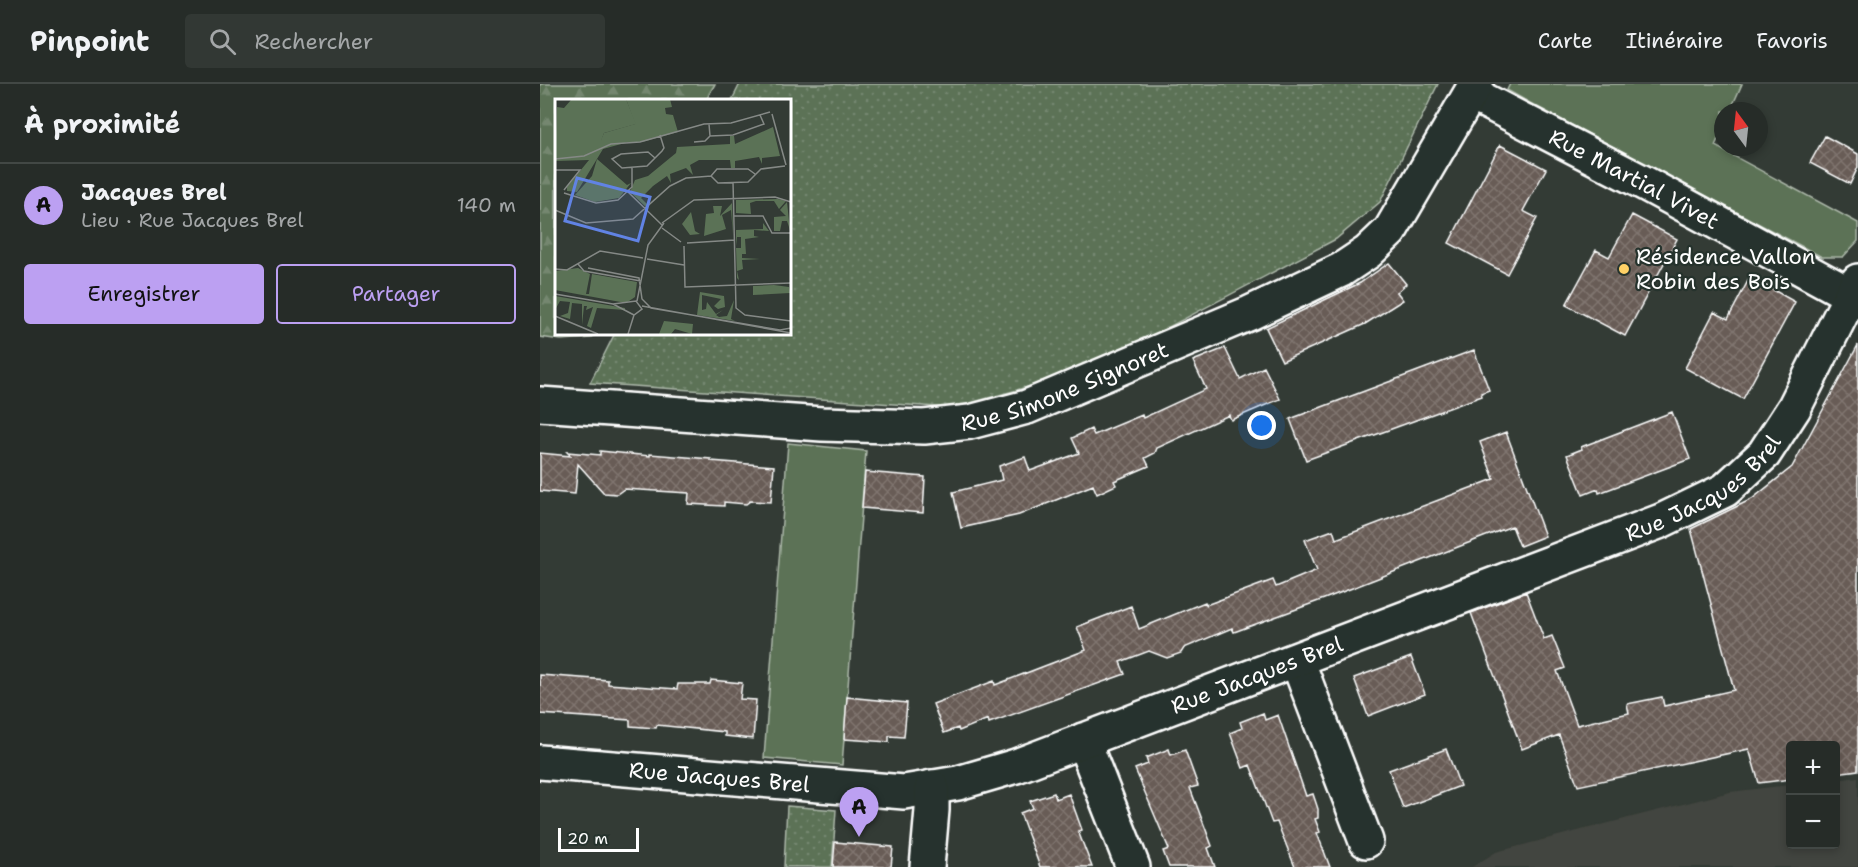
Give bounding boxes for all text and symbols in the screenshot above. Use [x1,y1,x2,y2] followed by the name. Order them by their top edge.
[185,14,605,68] search box
[30,22,149,60] text: Pinpoint
[206,25,239,58] icon: search
[254,27,373,56] text: Rechercher
[1538,27,1593,55] text: Carte
[1626,27,1723,55] text: Itinéraire
[1756,27,1828,55] text: Favoris
[555,99,790,334] inset map
[1714,102,1768,156] north arrow
[24,106,180,141] text: À proximité
[1544,122,1724,236] street label: Rue Martial Vivet
[81,178,227,207] text: Jacques Brel
[36,192,51,218] text: A
[457,192,516,218] text: 140 m
[81,207,304,233] text: Lieu · Rue Jacques Brel
[1636,242,1815,296] place label: Résidence Vallon Robin des Bois
[1617,262,1631,276] marker: Résidence Vallon Robin des Bois
[24,264,264,324] button: Enregistrer
[276,264,516,324] button: Partager
[959,335,1173,437] street label: Rue Simone Signoret
[1247,411,1276,440] your location
[1621,429,1787,548] street label: Rue Jacques Brel
[1167,629,1347,720] street label: Rue Jacques Brel
[1786,741,1840,849] map controls
[1786,741,1840,795] button: +
[628,755,811,799] street label: Rue Jacques Brel
[840,788,878,837] pin: A
[1786,795,1840,849] button: −
[558,825,639,852] scale bar
[567,828,608,849] text: 20 m

